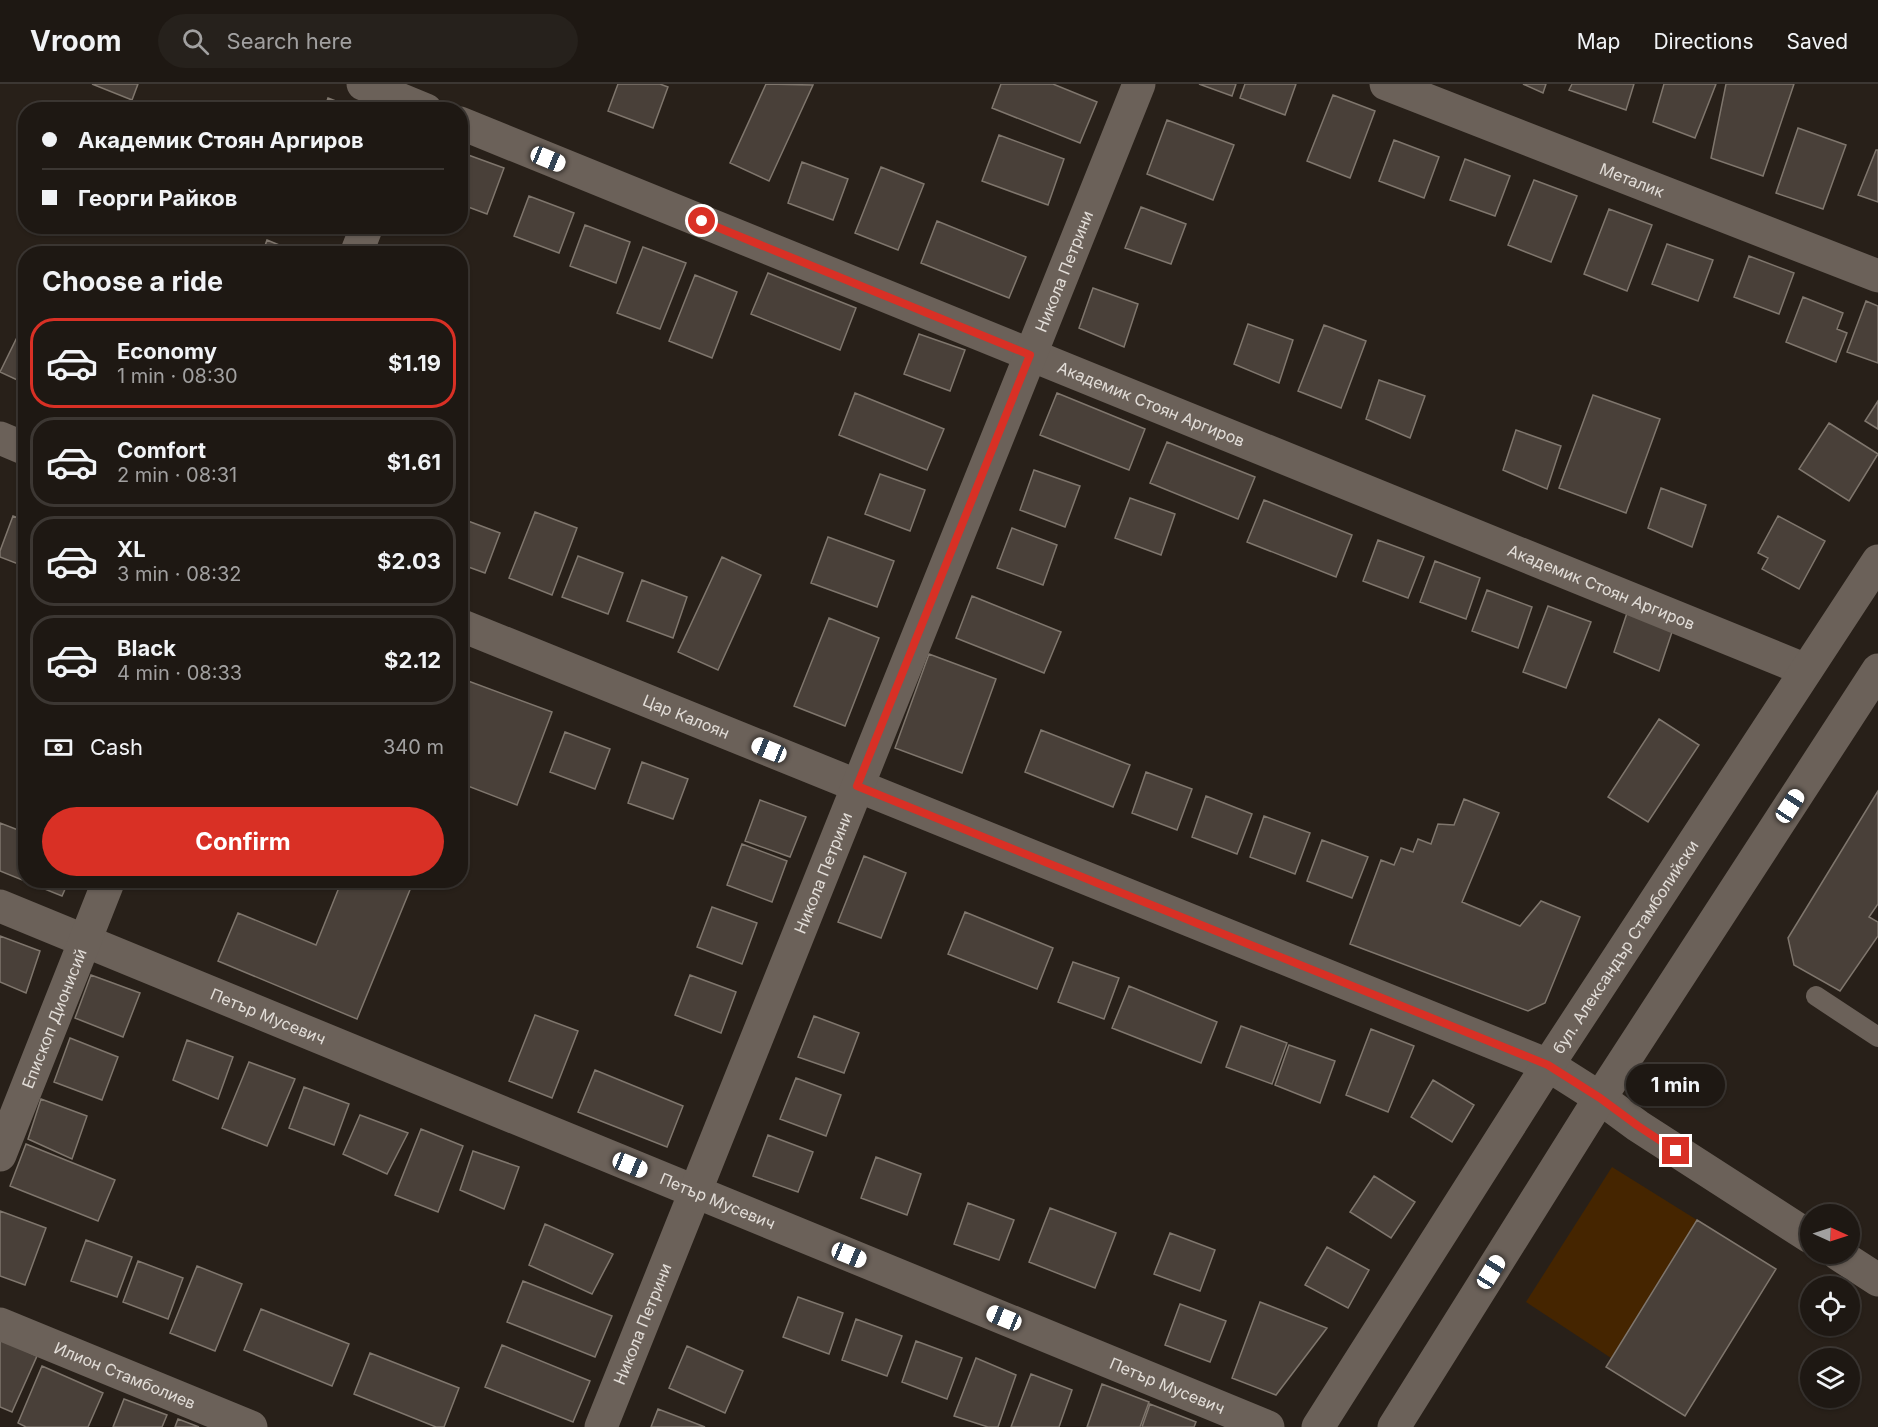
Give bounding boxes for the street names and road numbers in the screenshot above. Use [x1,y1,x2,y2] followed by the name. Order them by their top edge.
[1597,158,1667,202] street label: Металик
[1031,208,1097,335] street label: Никола Петрини
[1055,357,1248,451] street label: Академик Стоян Аргиров
[1505,540,1698,634] street label: Академик Стоян Аргиров
[640,690,732,743] street label: Цар Калоян
[790,809,856,936] street label: Никола Петрини
[1548,836,1702,1058] street label: бул. Александър Стамболийски
[17,946,91,1091] street label: Епископ Дионисий
[208,984,329,1049] street label: Петър Мусевич
[657,1168,778,1234] street label: Петър Мусевич
[609,1260,676,1388] street label: Никола Петрини
[51,1337,198,1413] street label: Илион Стамболиев
[1107,1353,1228,1418] street label: Петър Мусевич

